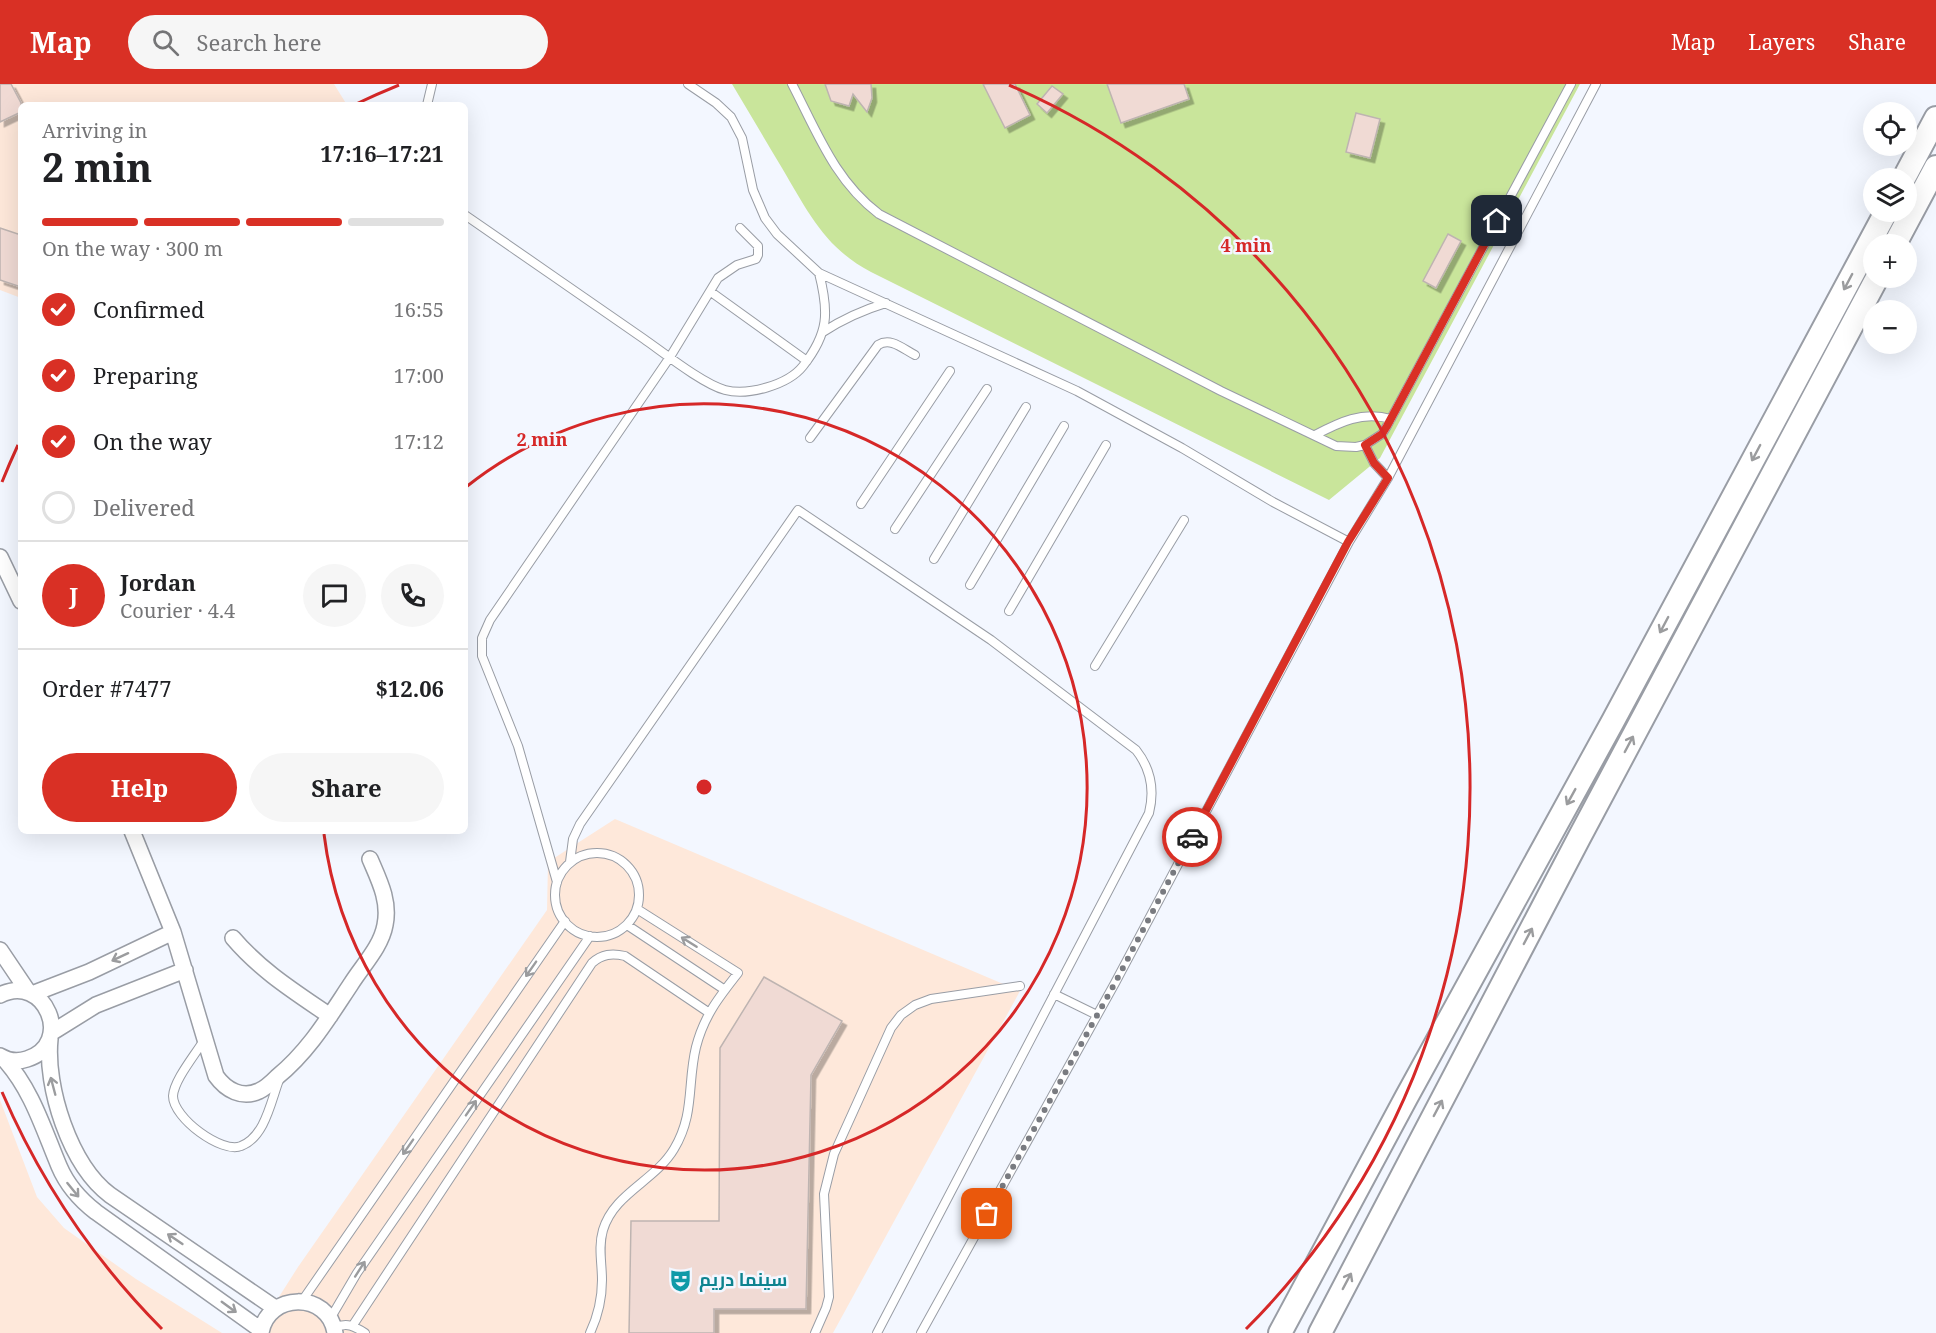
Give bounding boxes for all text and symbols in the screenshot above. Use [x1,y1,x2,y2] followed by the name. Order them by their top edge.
[128,15,548,69] search box
[30,23,92,61] text: Map
[149,26,182,59] icon: search
[197,27,321,57] text: Search here
[1671,28,1715,56] text: Map
[1748,28,1815,56] text: Layers
[1848,28,1906,56] text: Share
[1863,102,1917,354] map controls
[1863,102,1917,156] button: locate
[42,117,147,144] text: Arriving in
[320,138,444,168] text: 17:16–17:21
[42,140,152,193] text: 2 min
[1863,168,1917,222] button: layers
[1471,195,1522,246] pin
[1480,204,1513,237] icon: home
[1221,233,1271,257] text: 4 min
[1863,234,1917,288] button: +
[42,235,223,262] text: On the way · 300 m
[1842,272,1853,290] one-way arrow
[42,293,75,326] icon: check
[93,294,204,324] text: Confirmed
[394,296,444,323] text: 16:55
[1863,300,1917,354] button: −
[42,359,75,392] icon: check
[93,360,198,390] text: Preparing
[394,362,444,389] text: 17:00
[42,425,75,458] icon: check
[93,426,212,456] text: On the way
[517,427,567,451] text: 2 min
[394,428,444,455] text: 17:12
[1750,444,1761,462] one-way arrow
[93,492,195,522] text: Delivered
[303,564,366,627] button: chat
[381,564,444,627] button: phone
[120,567,196,597] text: Jordan
[69,580,78,610] text: J
[120,597,235,624] text: Courier · 4.4
[1658,616,1669,634] one-way arrow
[42,673,172,703] text: Order #7477
[375,673,444,703] text: $12.06
[1623,736,1635,754] one-way arrow
[42,753,237,822] button: Help
[249,753,444,822] button: Share
[694,777,714,797] centre of rings
[1565,788,1577,805] one-way arrow
[1162,807,1222,867] courier
[1176,821,1209,854] icon: car
[1523,927,1534,945] one-way arrow
[681,935,698,947] one-way arrow
[111,951,129,963] one-way arrow
[525,960,537,977] one-way arrow
[47,1077,59,1096] one-way arrow
[1433,1100,1444,1118] one-way arrow
[465,1101,477,1117] one-way arrow
[402,1138,414,1154] one-way arrow
[67,1182,80,1198] one-way arrow
[961,1188,1012,1239] pin
[970,1197,1003,1230] icon: bag
[167,1233,184,1245] one-way arrow
[354,1261,366,1278] one-way arrow
[668,1267,694,1293] theatre icon: سينما دريم
[699,1267,787,1292] place label: سينما دريم
[1341,1273,1353,1290] one-way arrow
[220,1301,236,1313] one-way arrow

